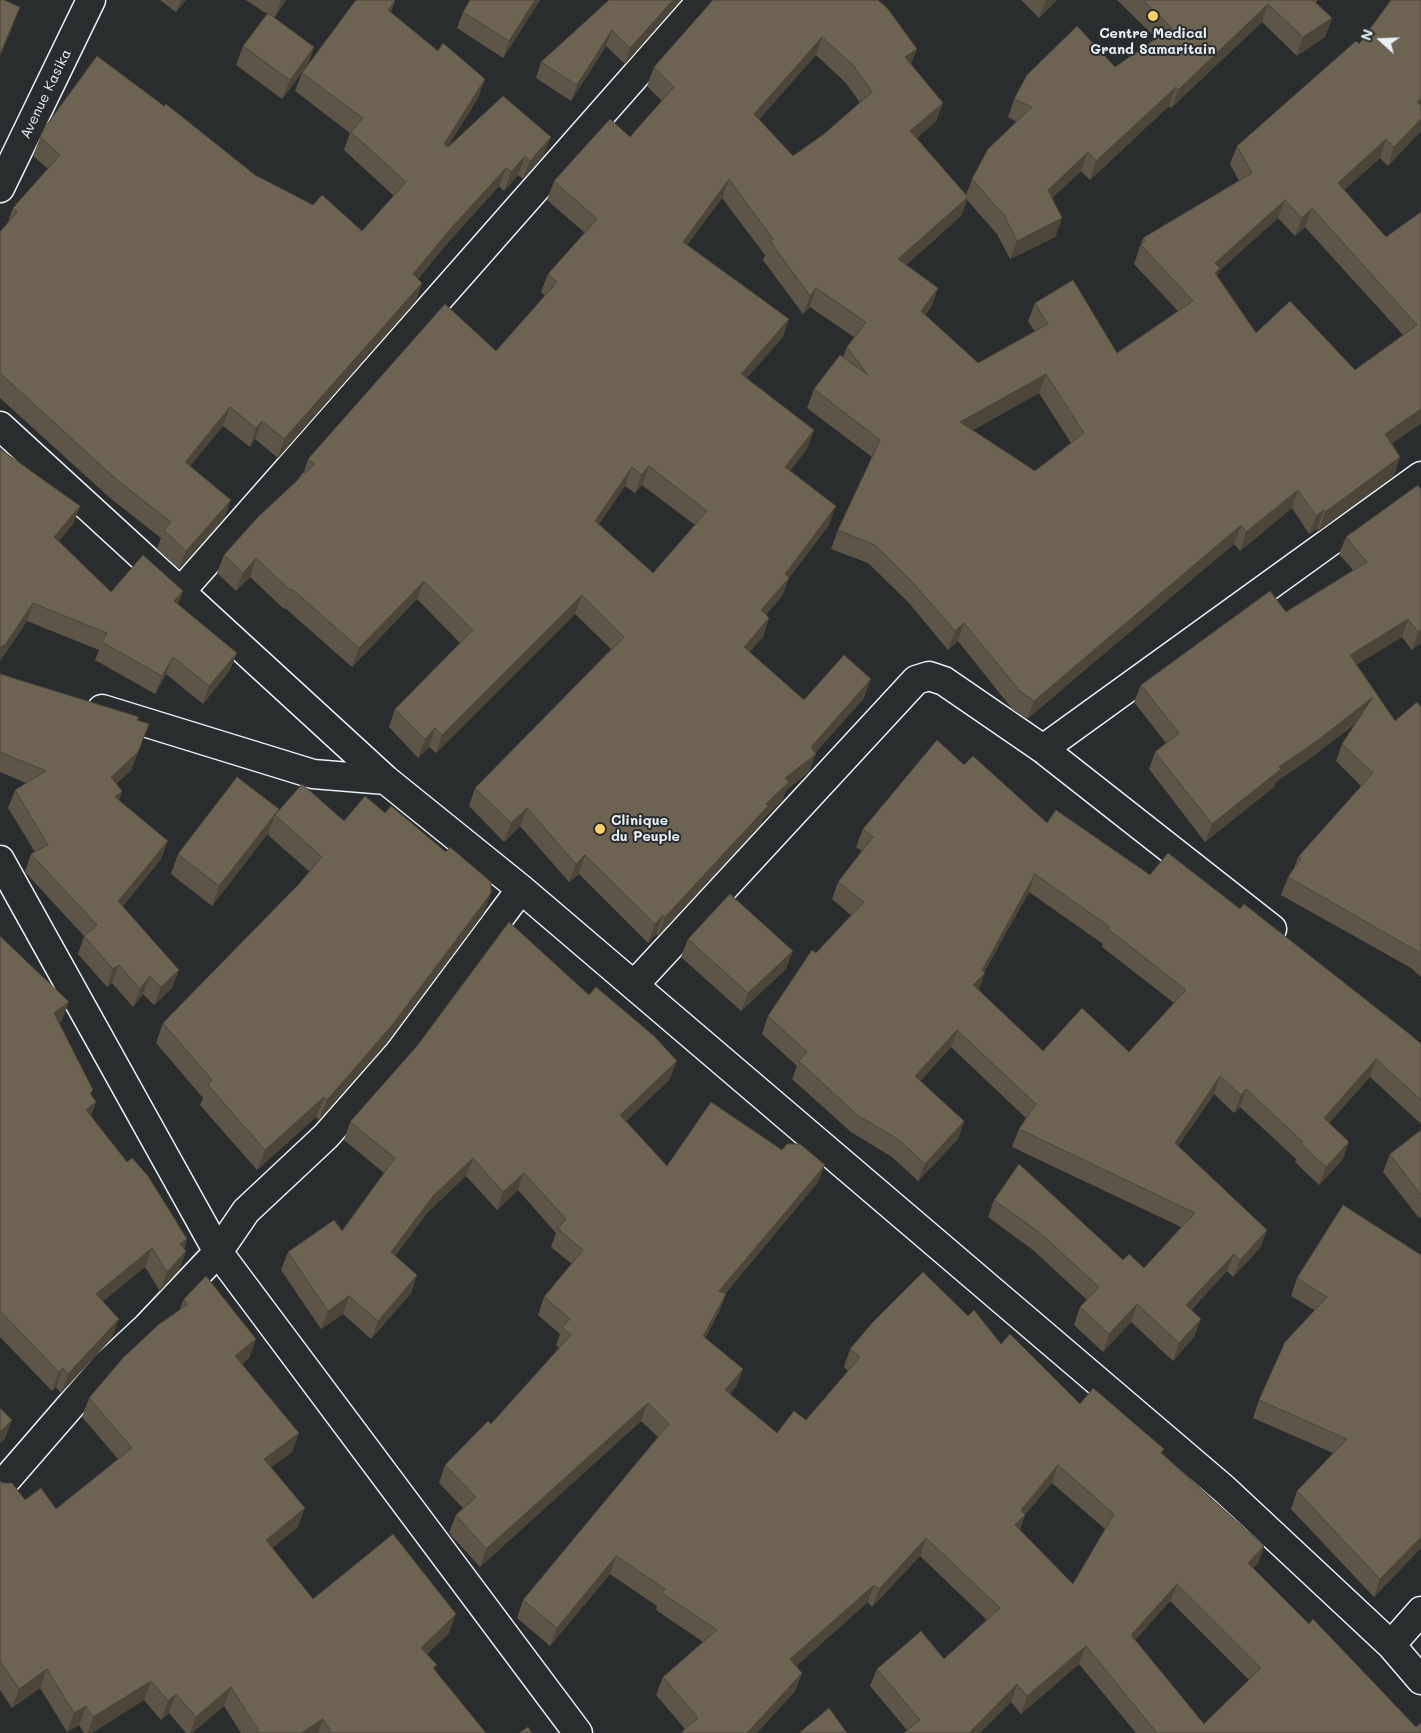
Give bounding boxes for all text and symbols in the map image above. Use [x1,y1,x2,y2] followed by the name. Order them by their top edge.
[1146,9,1160,23] marker: Centre Medical Grand Samaritain
[1356,15,1406,65] north arrow
[1090,26,1216,58] place label: Centre Medical Grand Samaritain
[1356,26,1377,43] text: N
[17,47,75,141] street label: Avenue Kasika
[611,813,680,846] place label: Clinique du Peuple
[593,822,607,836] marker: Clinique du Peuple

